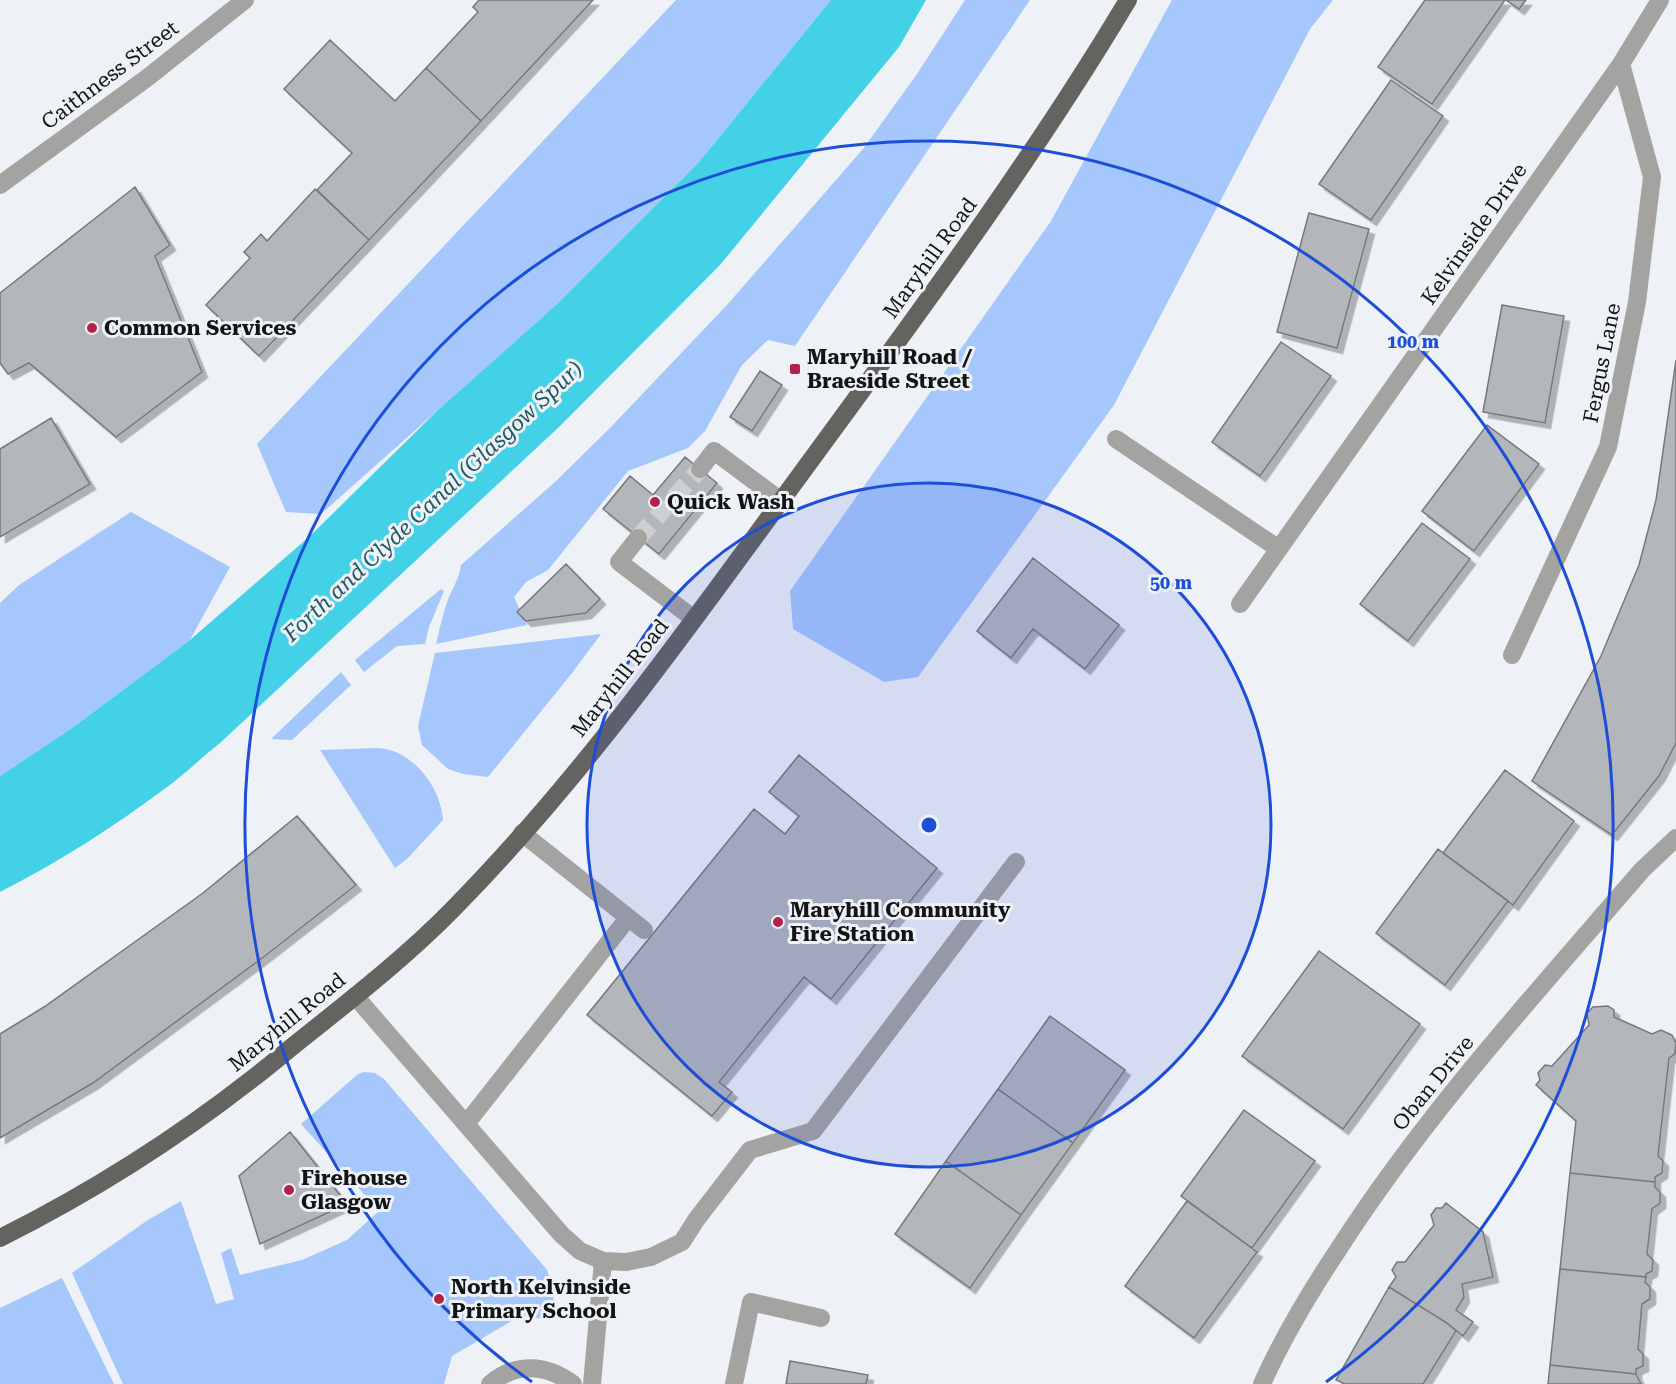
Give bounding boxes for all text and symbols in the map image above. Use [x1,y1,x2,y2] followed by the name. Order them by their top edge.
[37,16,183,134] street label: Caithness Street
[1416,159,1532,309] street label: Kelvinside Drive
[878,193,982,323] street label: Maryhill Road
[1579,301,1625,425] street label: Fergus Lane
[104,316,297,340] place label: Common Services
[85,321,99,335] marker: Common Services
[1387,331,1440,352] text: 100 m
[807,345,973,393] place label: Maryhill Road / Braeside Street
[278,356,588,647] water label: Forth and Clyde Canal (Glasgow Spur)
[788,362,802,376] marker: Maryhill Road / Braeside Street
[667,490,795,514] place label: Quick Wash
[648,495,662,509] marker: Quick Wash
[1150,572,1193,593] text: 50 m
[567,614,674,742] street label: Maryhill Road
[919,815,939,835] centre of rings
[790,898,1011,946] place label: Maryhill Community Fire Station
[771,915,785,929] marker: Maryhill Community Fire Station
[224,967,350,1076] street label: Maryhill Road
[1387,1031,1479,1135] street label: Oban Drive
[301,1166,407,1214] place label: Firehouse Glasgow
[282,1183,296,1197] marker: Firehouse Glasgow
[451,1275,631,1323] place label: North Kelvinside Primary School
[432,1292,446,1306] marker: North Kelvinside Primary School

